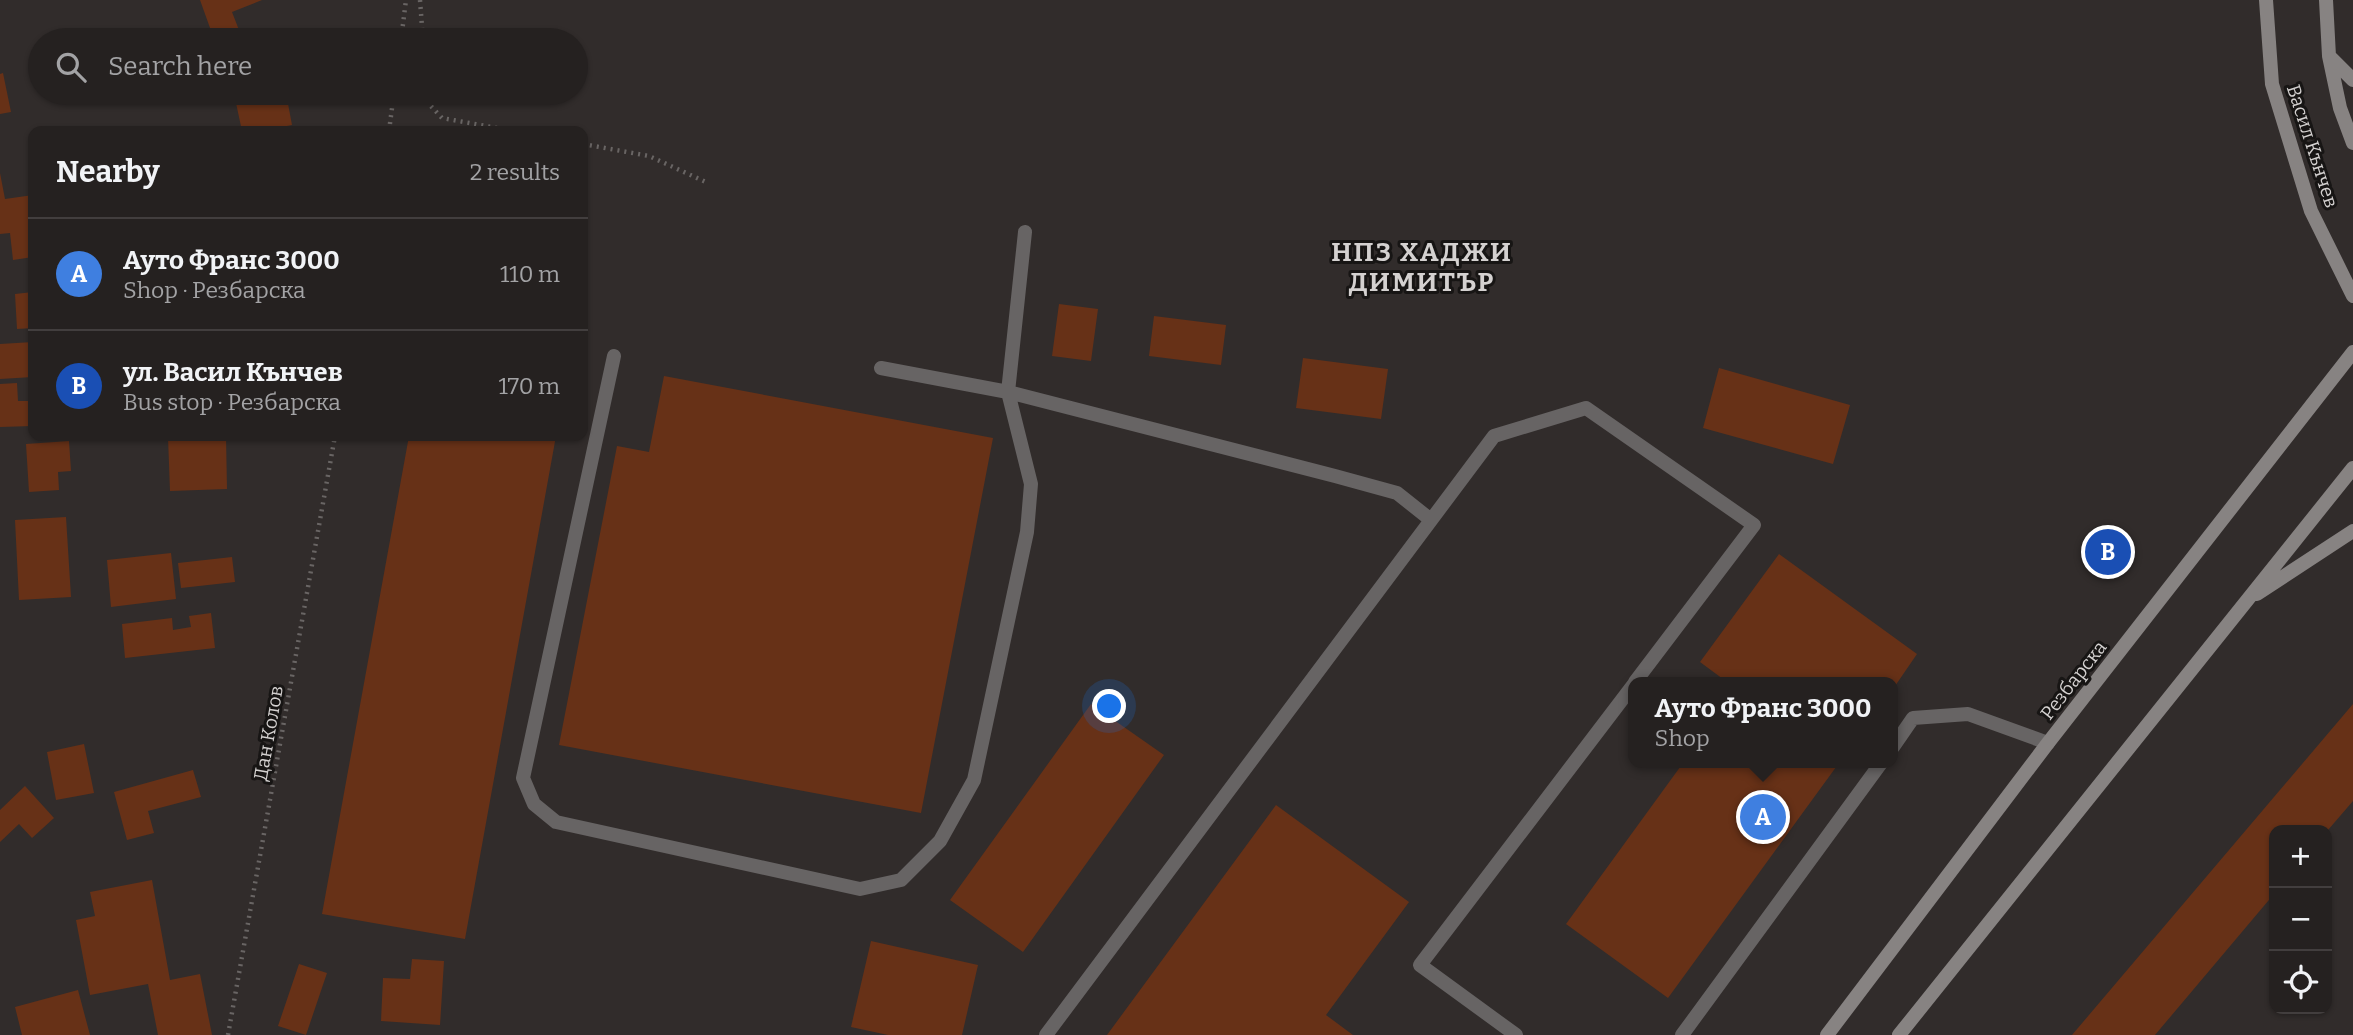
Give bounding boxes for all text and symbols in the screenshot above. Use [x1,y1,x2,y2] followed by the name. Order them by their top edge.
[28,28,588,105] search box
[52,48,90,86] icon: search
[108,51,252,82] text: Search here
[2282,82,2343,211] street label: Васил Кънчев
[56,154,160,190] text: Nearby
[470,158,560,186] text: 2 results
[1331,237,1513,298] district label: НПЗ ХАДЖИ ДИМИТЪР
[123,245,340,276] text: Ауто Франс 3000
[71,260,87,288] text: A
[500,260,560,288] text: 110 m
[123,276,306,304] text: Shop · Резбарска
[123,357,343,388] text: ул. Васил Кънчев
[72,372,86,400] text: B
[498,372,560,400] text: 170 m
[123,388,341,416] text: Bus stop · Резбарска
[2085,526,2131,578] pin: B
[2035,636,2112,724] street label: Резбарска
[1628,677,1898,768] popup
[249,684,288,782] street label: Дан Колов
[1092,689,1126,723] your location
[1655,693,1871,724] text: Ауто Франс 3000
[1655,724,1710,752] text: Shop
[1740,791,1786,843] pin: A
[2269,825,2332,1014] map controls
[2269,825,2332,888] button: +
[2269,888,2332,951] button: −
[2269,951,2332,1014] button: locate

